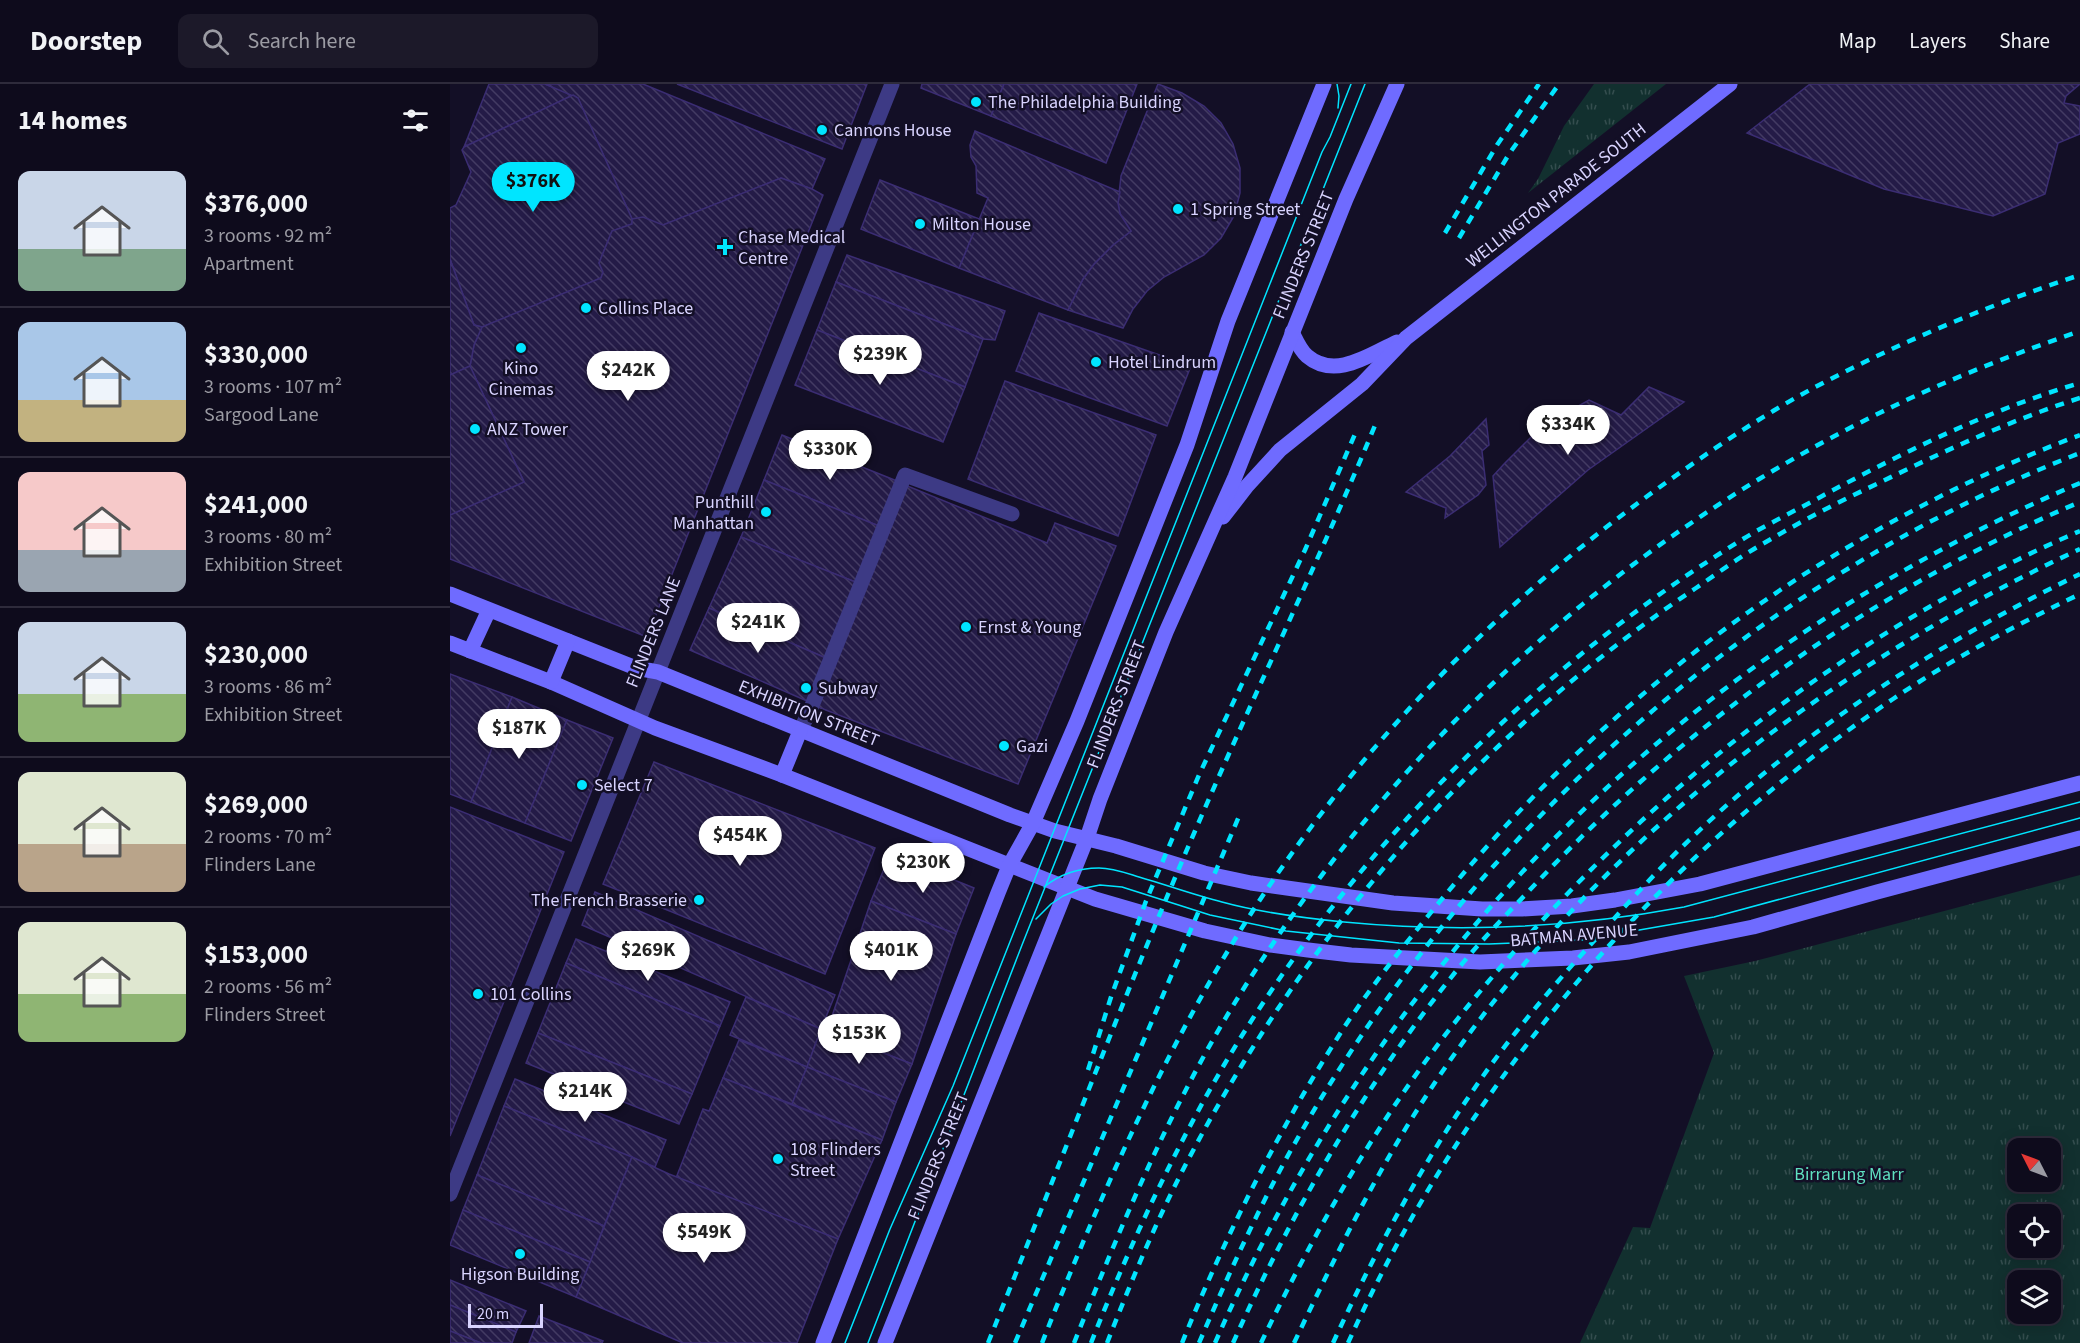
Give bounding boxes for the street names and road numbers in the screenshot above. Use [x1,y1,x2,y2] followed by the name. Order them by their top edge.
[1461,117,1652,274] street label: WELLINGTON PARADE SOUTH
[1266,187,1341,323] street label: FLINDERS STREET
[620,573,687,691] street label: FLINDERS LANE
[1081,636,1153,772] street label: FLINDERS STREET
[735,674,883,753] street label: EXHIBITION STREET
[1509,917,1639,954] street label: BATMAN AVENUE
[901,1088,976,1224] street label: FLINDERS STREET

